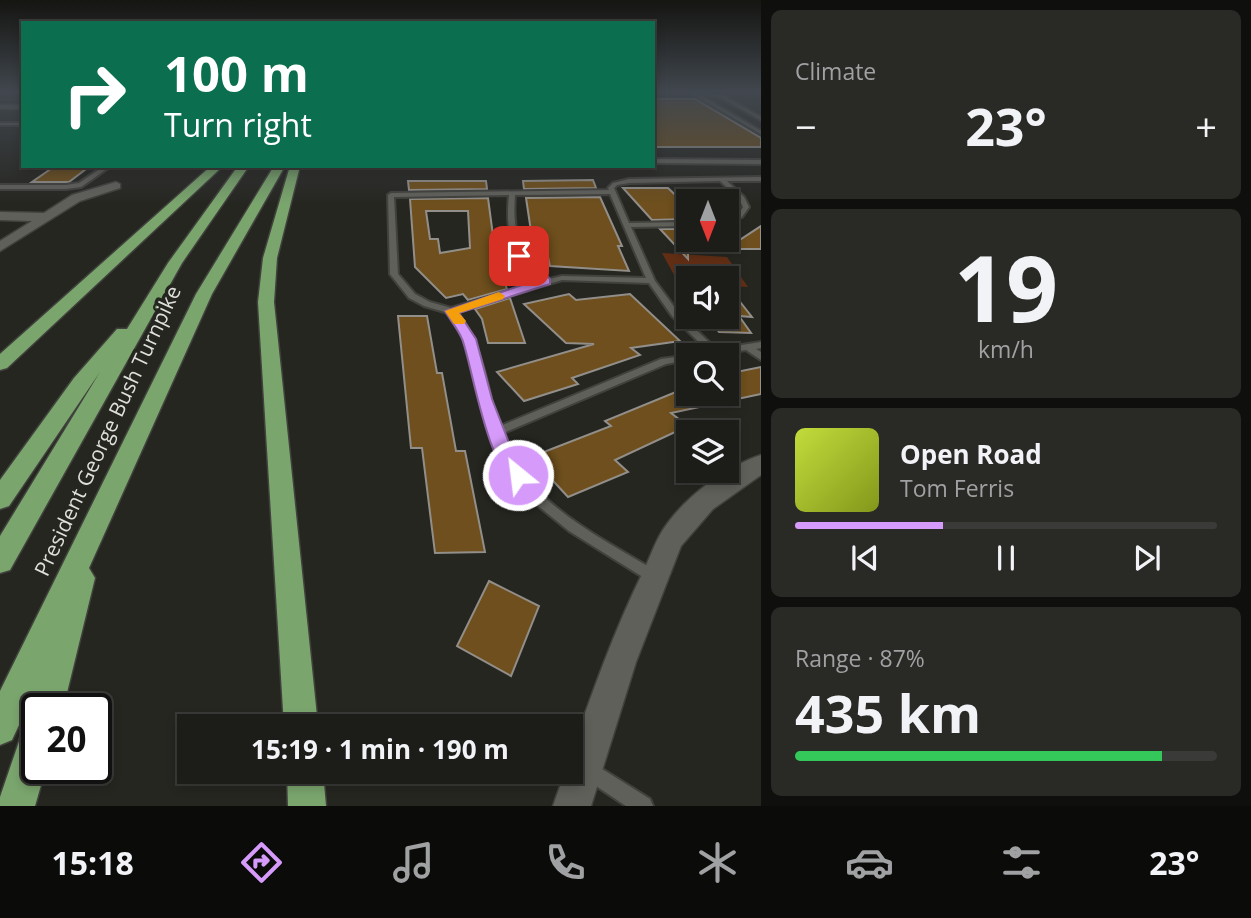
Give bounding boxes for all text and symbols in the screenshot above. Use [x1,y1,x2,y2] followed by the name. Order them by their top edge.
[164,40,309,106] text: 100 m
[49,49,140,140] icon: right
[795,55,876,87] text: Climate
[965,90,1047,161] text: 23°
[795,100,817,152] text: −
[1195,100,1217,152] text: +
[164,103,312,146] text: Turn right
[676,189,738,252] north arrow
[676,189,739,483] map controls
[954,225,1058,349] text: 19
[489,226,549,286] pin
[500,237,538,275] icon: arrive
[676,266,739,329] button: sound
[27,281,187,580] street label: President George Bush Turnpike
[978,333,1034,365] text: km/h
[676,343,739,406] button: search
[676,420,739,483] button: layers
[900,436,1042,472] text: Open Road
[481,438,555,512] position arrow
[900,472,1014,504] text: Tom Ferris
[846,539,884,577] icon: previous
[987,539,1025,577] icon: pause
[1128,539,1166,577] icon: next
[795,642,925,674] text: Range · 87%
[795,677,981,748] text: 435 km
[21,693,112,784] speed limit sign: 20
[251,731,509,767] text: 15:19 · 1 min · 190 m
[237,838,286,887] icon: directions
[389,838,438,887] icon: music
[541,838,590,887] icon: phone
[693,838,742,887] icon: climate
[845,838,894,887] icon: car
[997,838,1046,887] icon: filters
[52,841,134,884] text: 15:18
[1149,841,1199,884] text: 23°

